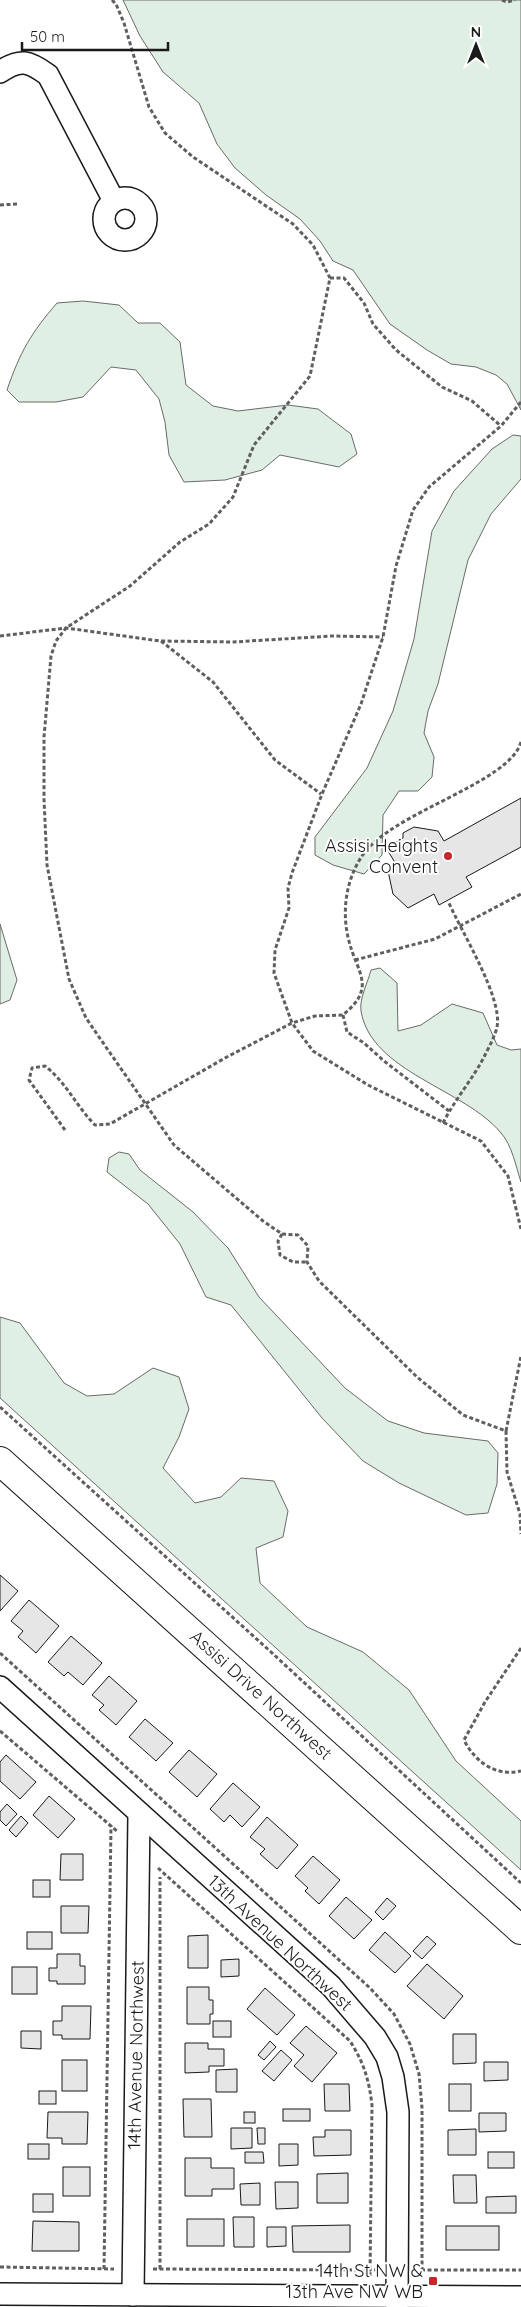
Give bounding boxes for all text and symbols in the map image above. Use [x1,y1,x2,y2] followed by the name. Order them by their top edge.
[22,20,169,52] scale bar
[451,20,501,70] north arrow
[471,23,481,41] text: N
[30,27,65,46] text: 50 m
[325,834,438,878] place label: Assisi Heights Convent
[442,850,454,862] marker: Assisi Heights Convent
[186,1625,337,1765] street label: Assisi Drive Northwest
[203,1870,357,2016] street label: 13th Avenue Northwest
[122,1960,149,2150] street label: 14th Avenue Northwest
[285,2259,423,2303] place label: 14th St NW & 13th Ave NW WB
[427,2275,439,2287] marker: 14th St NW & 13th Ave NW WB

